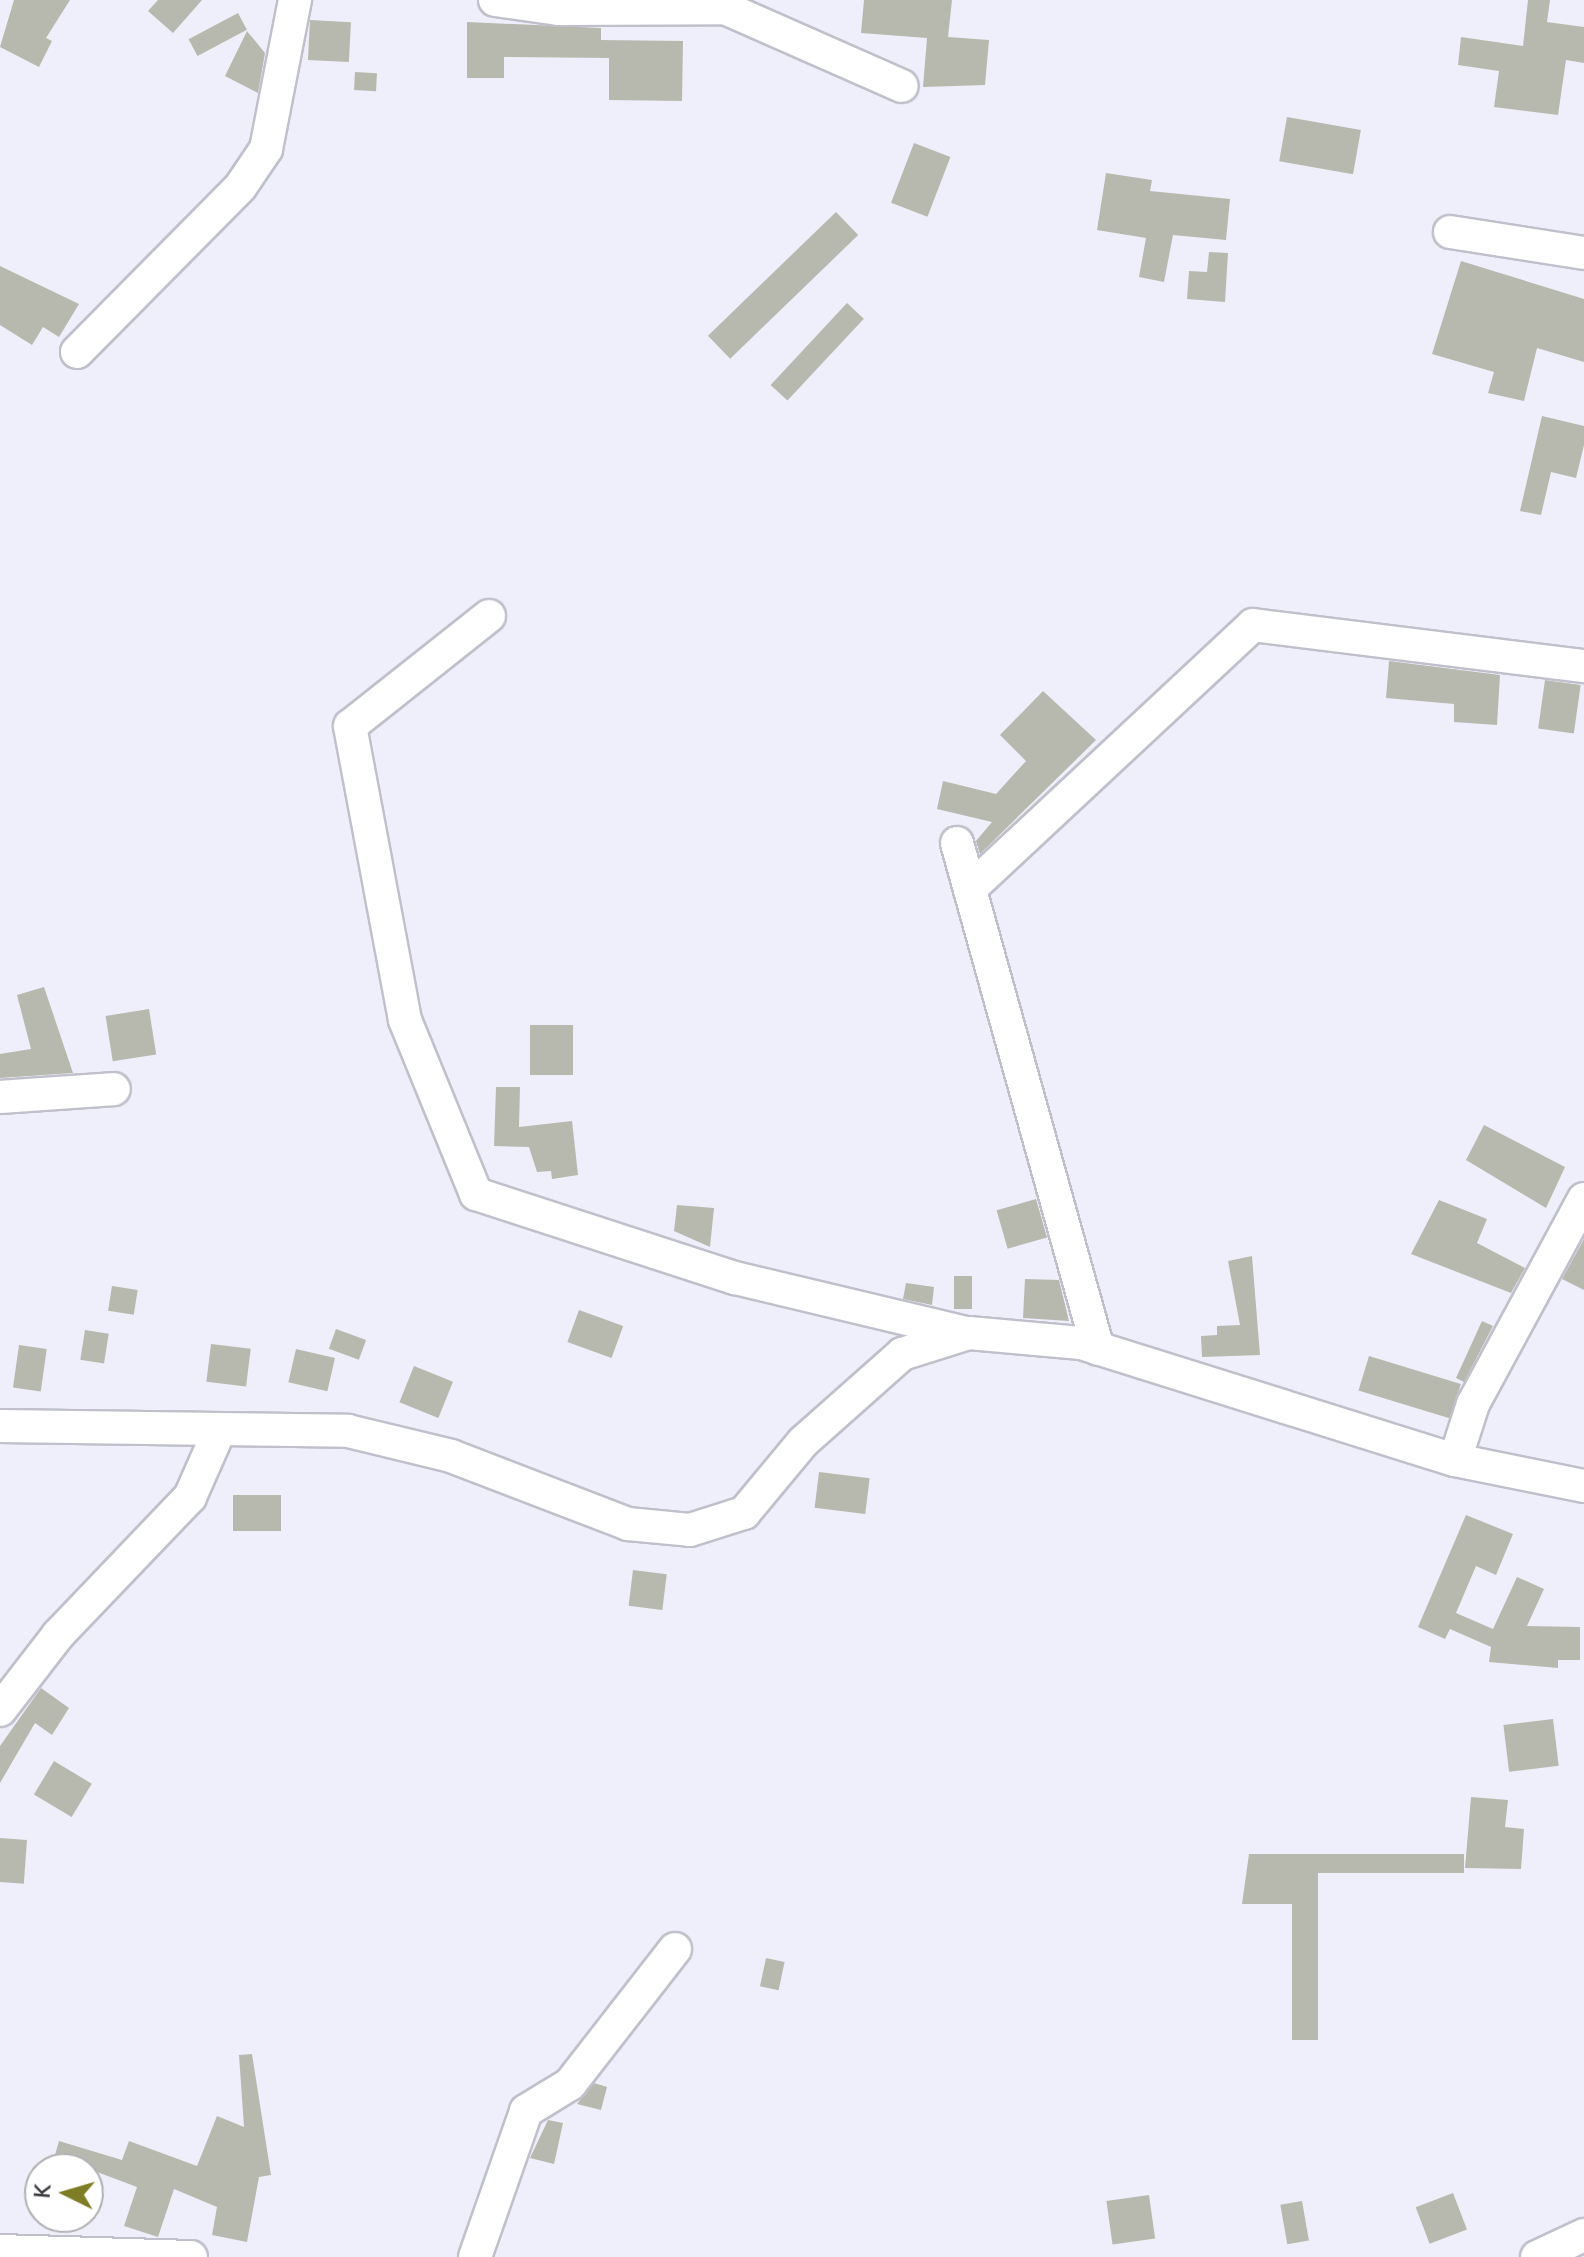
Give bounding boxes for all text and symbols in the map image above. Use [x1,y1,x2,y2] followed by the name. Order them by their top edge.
[24,2153,104,2233] north arrow
[27,2183,58,2199] text: K

